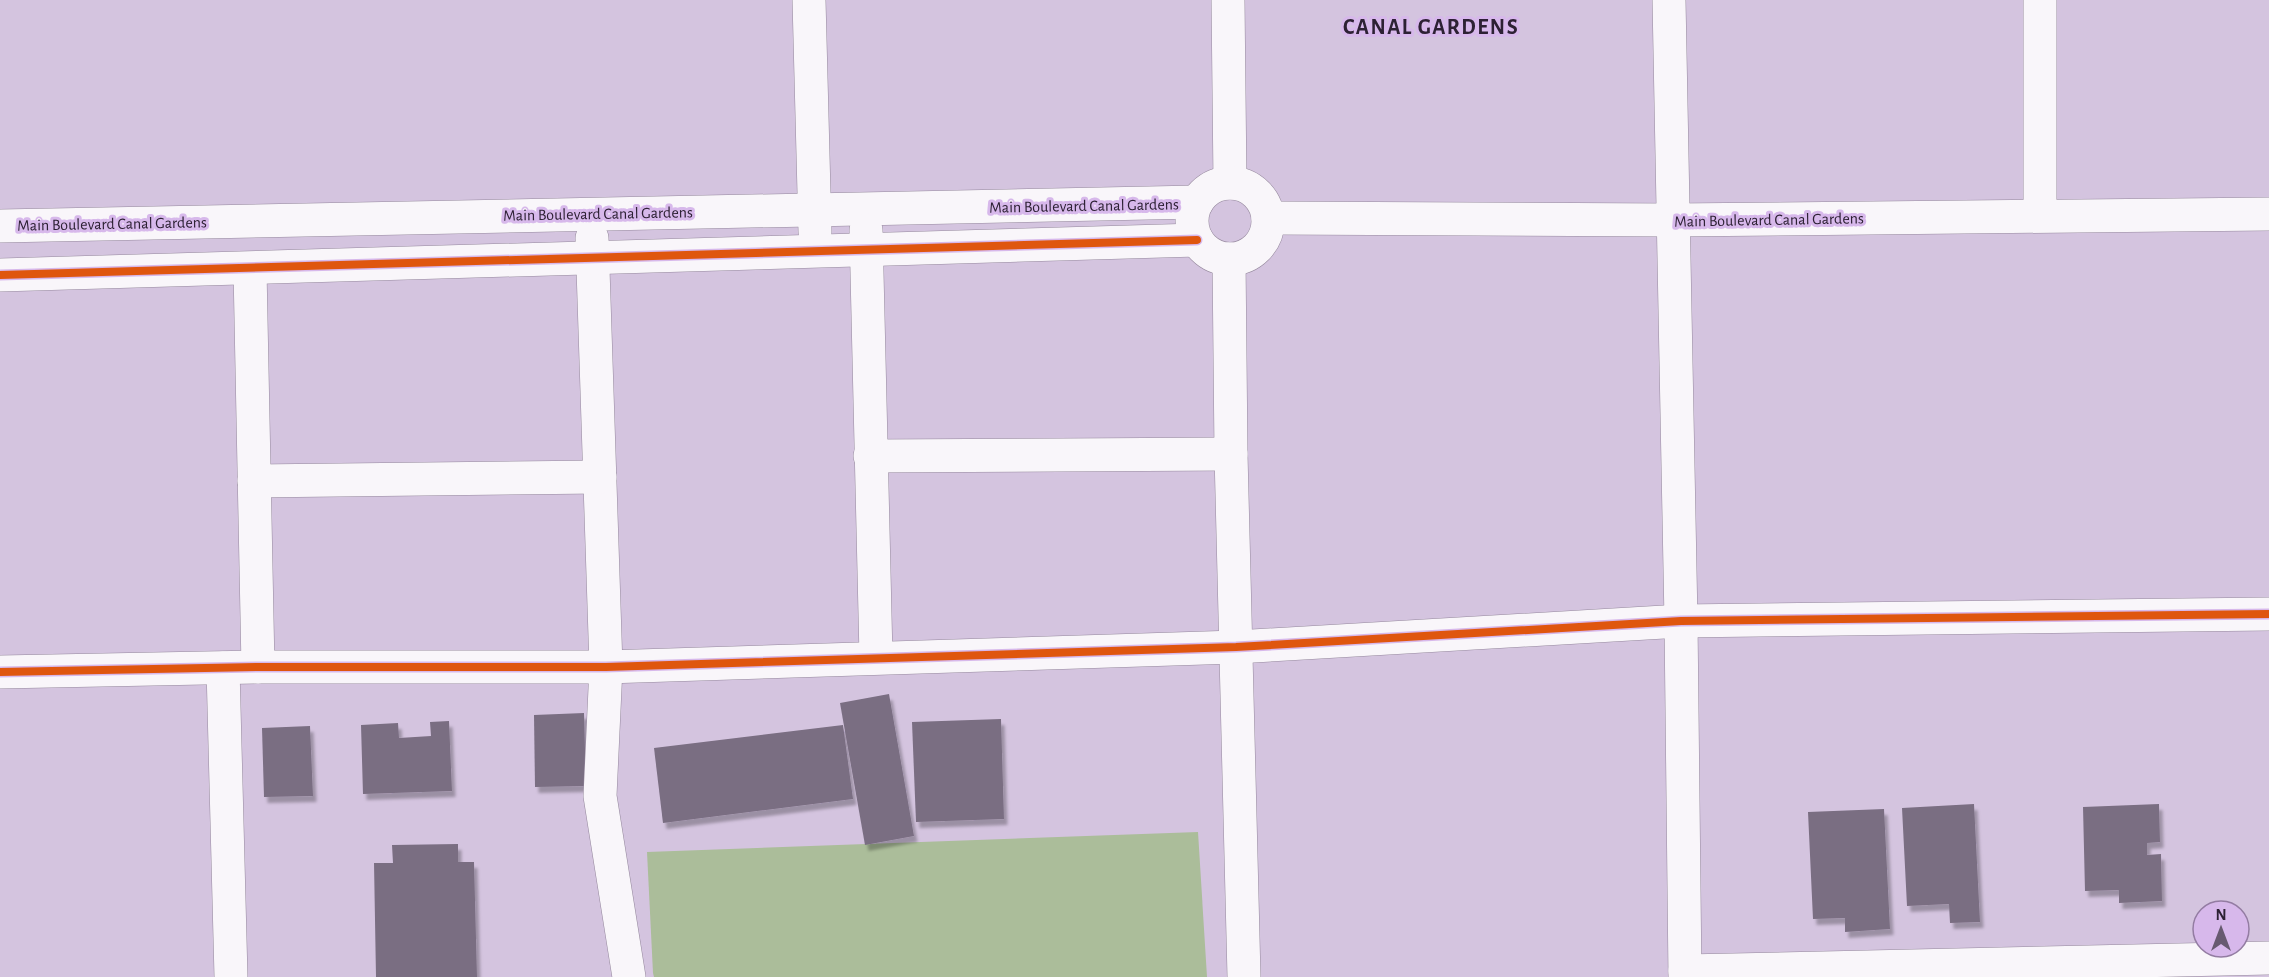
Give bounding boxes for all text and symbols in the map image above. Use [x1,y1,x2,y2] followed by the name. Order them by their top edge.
[1343,16,1519,38] district label: CANAL GARDENS
[989,196,1179,216] street label: Main Boulevard Canal Gardens
[503,204,693,224] street label: Main Boulevard Canal Gardens
[1674,210,1864,230] street label: Main Boulevard Canal Gardens
[17,214,207,234] street label: Main Boulevard Canal Gardens
[2191,899,2251,959] north arrow
[2215,907,2227,923] text: N

